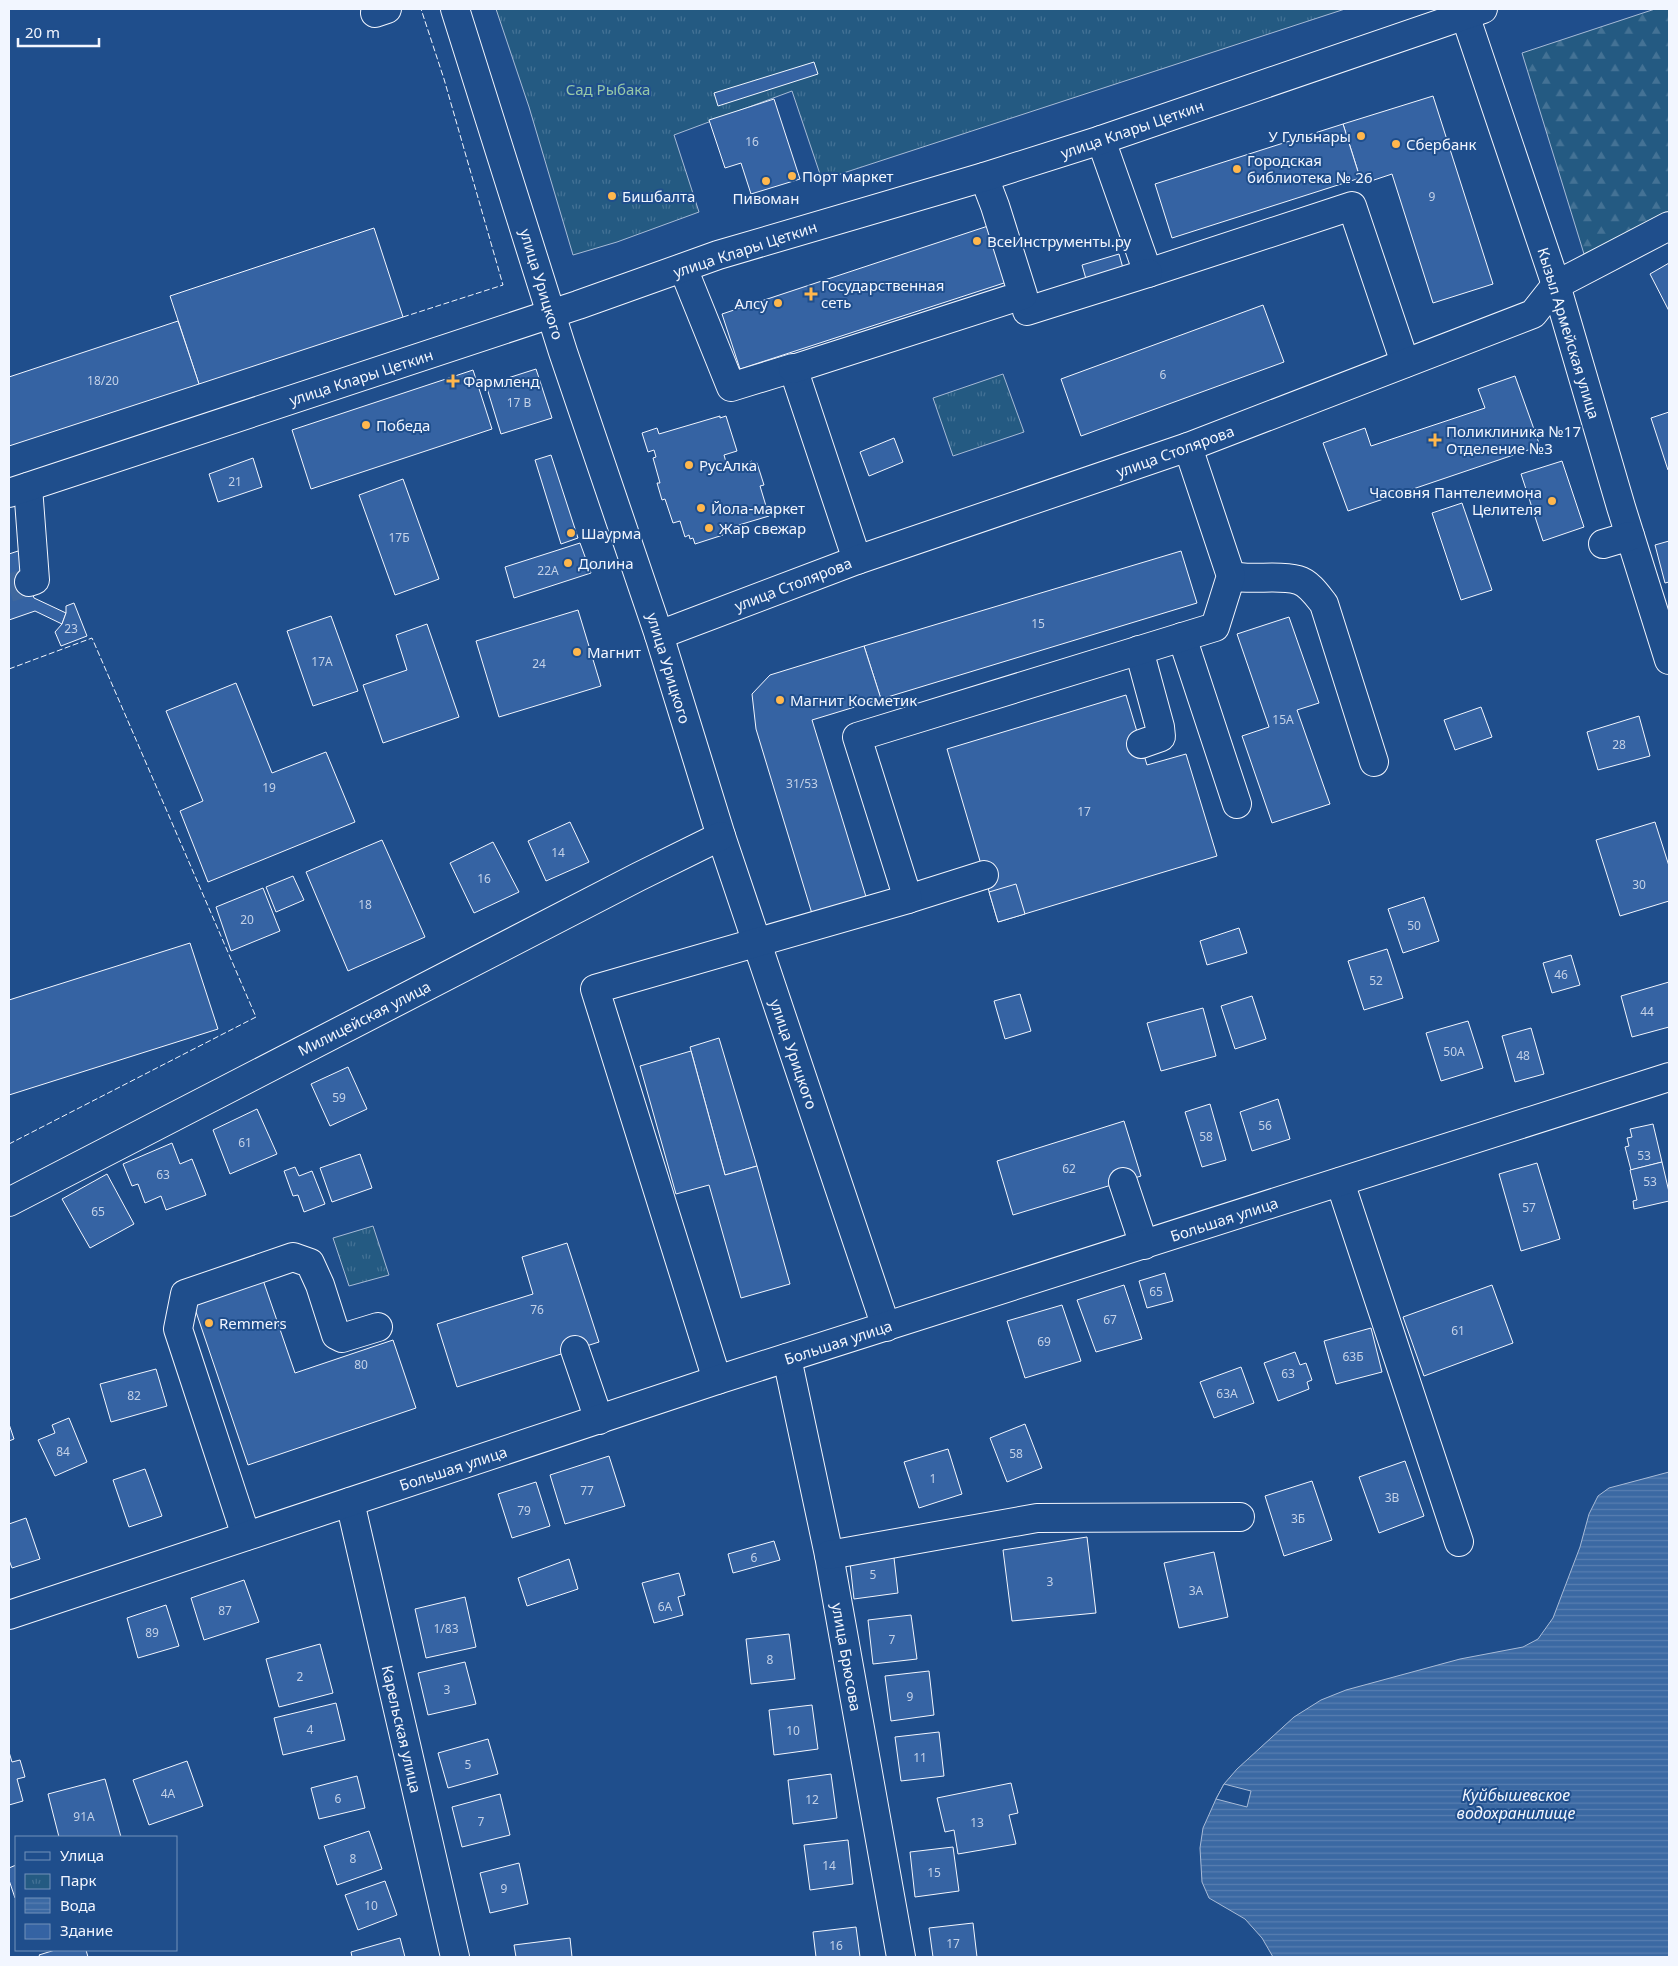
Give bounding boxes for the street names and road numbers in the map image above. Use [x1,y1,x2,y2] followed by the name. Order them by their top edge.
[1058,95,1206,163] street label: улица Клары Цеткин
[671,216,819,282] street label: улица Клары Цеткин
[516,226,568,342] street label: улица Урицкого
[1533,245,1605,421] street label: Кызыл Армейская улица
[287,344,435,410] street label: улица Клары Цеткин
[1113,420,1237,482] street label: улица Столярова
[732,552,854,616] street label: улица Столярова
[643,610,695,726] street label: улица Урицкого
[294,976,434,1060] street label: Милицейская улица
[766,996,822,1112] street label: улица Урицкого
[1168,1192,1280,1246] street label: Большая улица
[782,1315,894,1369] street label: Большая улица
[397,1441,509,1495] street label: Большая улица
[828,1601,866,1713] street label: улица Брюсова
[378,1663,426,1795] street label: Карельская улица

